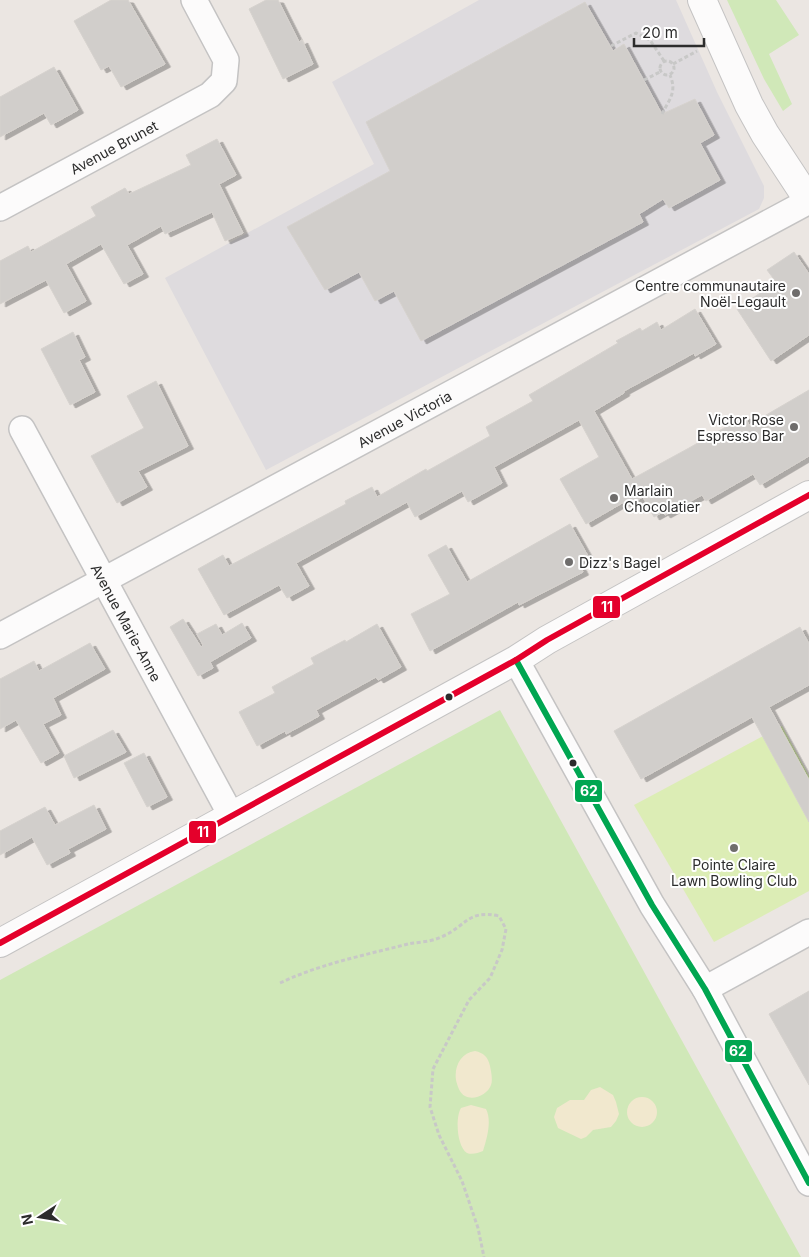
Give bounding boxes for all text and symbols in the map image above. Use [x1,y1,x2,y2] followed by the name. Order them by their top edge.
[634,15,704,47] scale bar
[642,23,678,42] text: 20 m
[67,116,161,177] street label: Avenue Brunet
[635,277,786,310] place label: Centre communautaire Noël-Legault
[790,287,802,299] marker: Centre communautaire Noël-Legault
[355,387,454,451] street label: Avenue Victoria
[697,411,784,444] place label: Victor Rose Espresso Bar
[788,421,800,433] marker: Victor Rose Espresso Bar
[624,482,700,515] place label: Marlain Chocolatier
[608,492,620,504] marker: Marlain Chocolatier
[579,554,661,571] place label: Dizz's Bagel
[563,556,575,568] marker: Dizz's Bagel
[88,561,165,684] street label: Avenue Marie-Anne
[592,595,621,619] line badge: 11
[601,598,613,615] text: 11
[444,692,454,702] unlabelled marker
[568,758,578,768] unlabelled marker
[574,779,603,803] line badge: 62
[580,782,598,799] text: 62
[188,820,217,844] line badge: 11
[197,823,209,840] text: 11
[728,842,740,854] marker: Pointe Claire Lawn Bowling Club
[671,856,797,889] place label: Pointe Claire Lawn Bowling Club
[724,1039,753,1063] line badge: 62
[729,1042,747,1059] text: 62
[15,1192,65,1242] north arrow
[17,1213,36,1227] text: N

